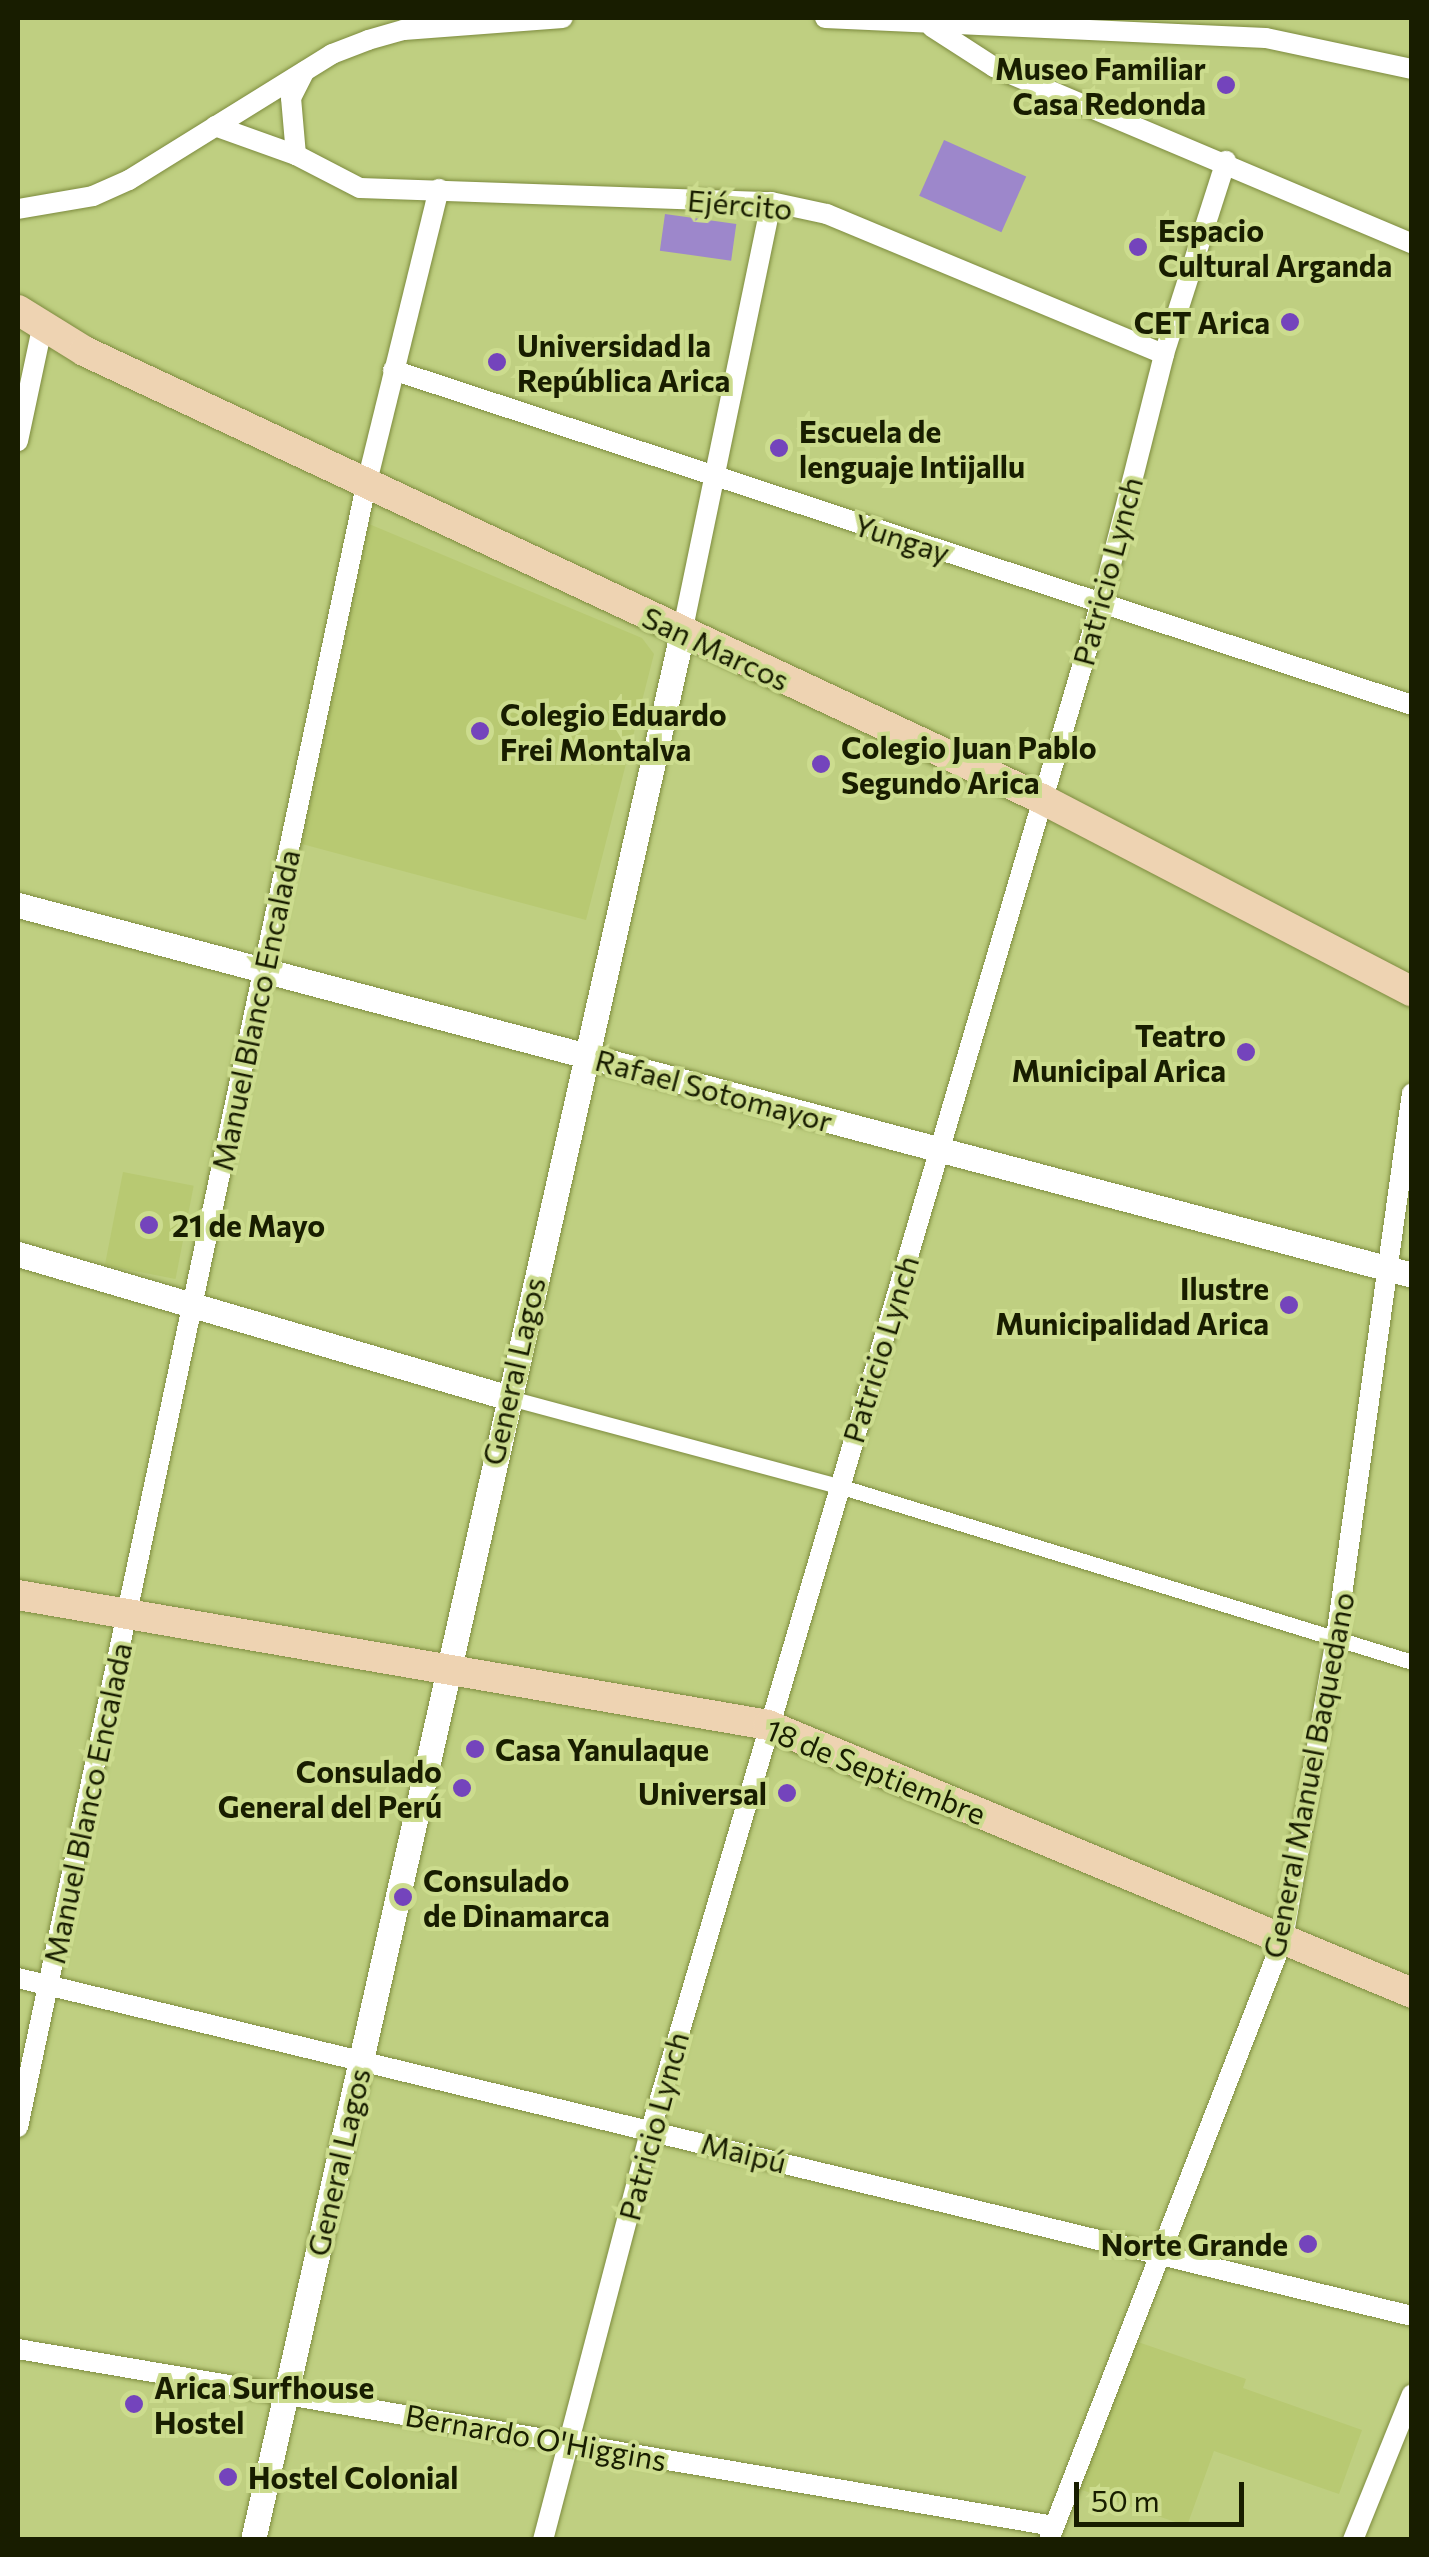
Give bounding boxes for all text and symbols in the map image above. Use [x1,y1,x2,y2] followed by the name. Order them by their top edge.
[995,50,1206,120] place label: Museo Familiar Casa Redonda
[1215,74,1237,96] marker: Museo Familiar Casa Redonda
[686,181,794,227] street label: Ejército
[1158,212,1392,282] place label: Espacio Cultural Arganda
[1127,236,1149,258] marker: Espacio Cultural Arganda
[1134,304,1270,340] place label: CET Arica
[1279,311,1301,333] marker: CET Arica
[517,327,730,398] place label: Universidad la República Arica
[486,351,508,373] marker: Universidad la República Arica
[799,413,1025,484] place label: Escuela de lenguaje Intijallu
[768,437,790,459] marker: Escuela de lenguaje Intijallu
[1065,473,1149,669] street label: Patricio Lynch
[850,506,954,570] street label: Yungay
[637,598,795,698] street label: San Marcos
[500,696,727,766] place label: Colegio Eduardo Frei Montalva
[469,720,491,742] marker: Colegio Eduardo Frei Montalva
[841,729,1097,800] place label: Colegio Juan Pablo Segundo Arica
[810,753,832,775] marker: Colegio Juan Pablo Segundo Arica
[203,846,307,1174] street label: Manuel Blanco Encalada
[1011,1017,1226,1088] place label: Teatro Municipal Arica
[592,1041,836,1139] street label: Rafael Sotomayor
[1235,1041,1257,1063] marker: Teatro Municipal Arica
[172,1207,325,1243] place label: 21 de Mayo
[136,1212,162,1238] marker: 21 de Mayo
[834,1251,926,1447] street label: Patricio Lynch
[995,1270,1269,1340] place label: Ilustre Municipalidad Arica
[474,1274,552,1468] street label: General Lagos
[1278,1294,1300,1316] marker: Ilustre Municipalidad Arica
[1255,1589,1361,1961] street label: General Manuel Baquedano
[35,1639,139,1967] street label: Manuel Blanco Encalada
[761,1711,991,1831] street label: 18 de Septiembre
[495,1731,709,1767] place label: Casa Yanulaque
[464,1738,486,1760] marker: Casa Yanulaque
[218,1753,442,1824] place label: Consulado General del Perú
[638,1775,767,1811] place label: Universal
[451,1777,473,1799] marker: Consulado General del Perú
[776,1782,798,1804] marker: Universal
[423,1862,610,1932] place label: Consulado de Dinamarca
[392,1886,414,1908] marker: Consulado de Dinamarca
[611,2028,695,2224] street label: Patricio Lynch
[299,2065,377,2259] street label: General Lagos
[698,2124,790,2180] street label: Maipú
[1101,2226,1288,2262] place label: Norte Grande
[1297,2233,1319,2255] marker: Norte Grande
[154,2369,374,2440] place label: Arica Surfhouse Hostel
[123,2393,145,2415] marker: Arica Surfhouse Hostel
[403,2396,669,2478] street label: Bernardo O'Higgins
[248,2459,458,2495] place label: Hostel Colonial
[1079,2462,1249,2524] scale bar
[217,2466,239,2488] marker: Hostel Colonial
[1091,2481,1160,2518] text: 50 m

